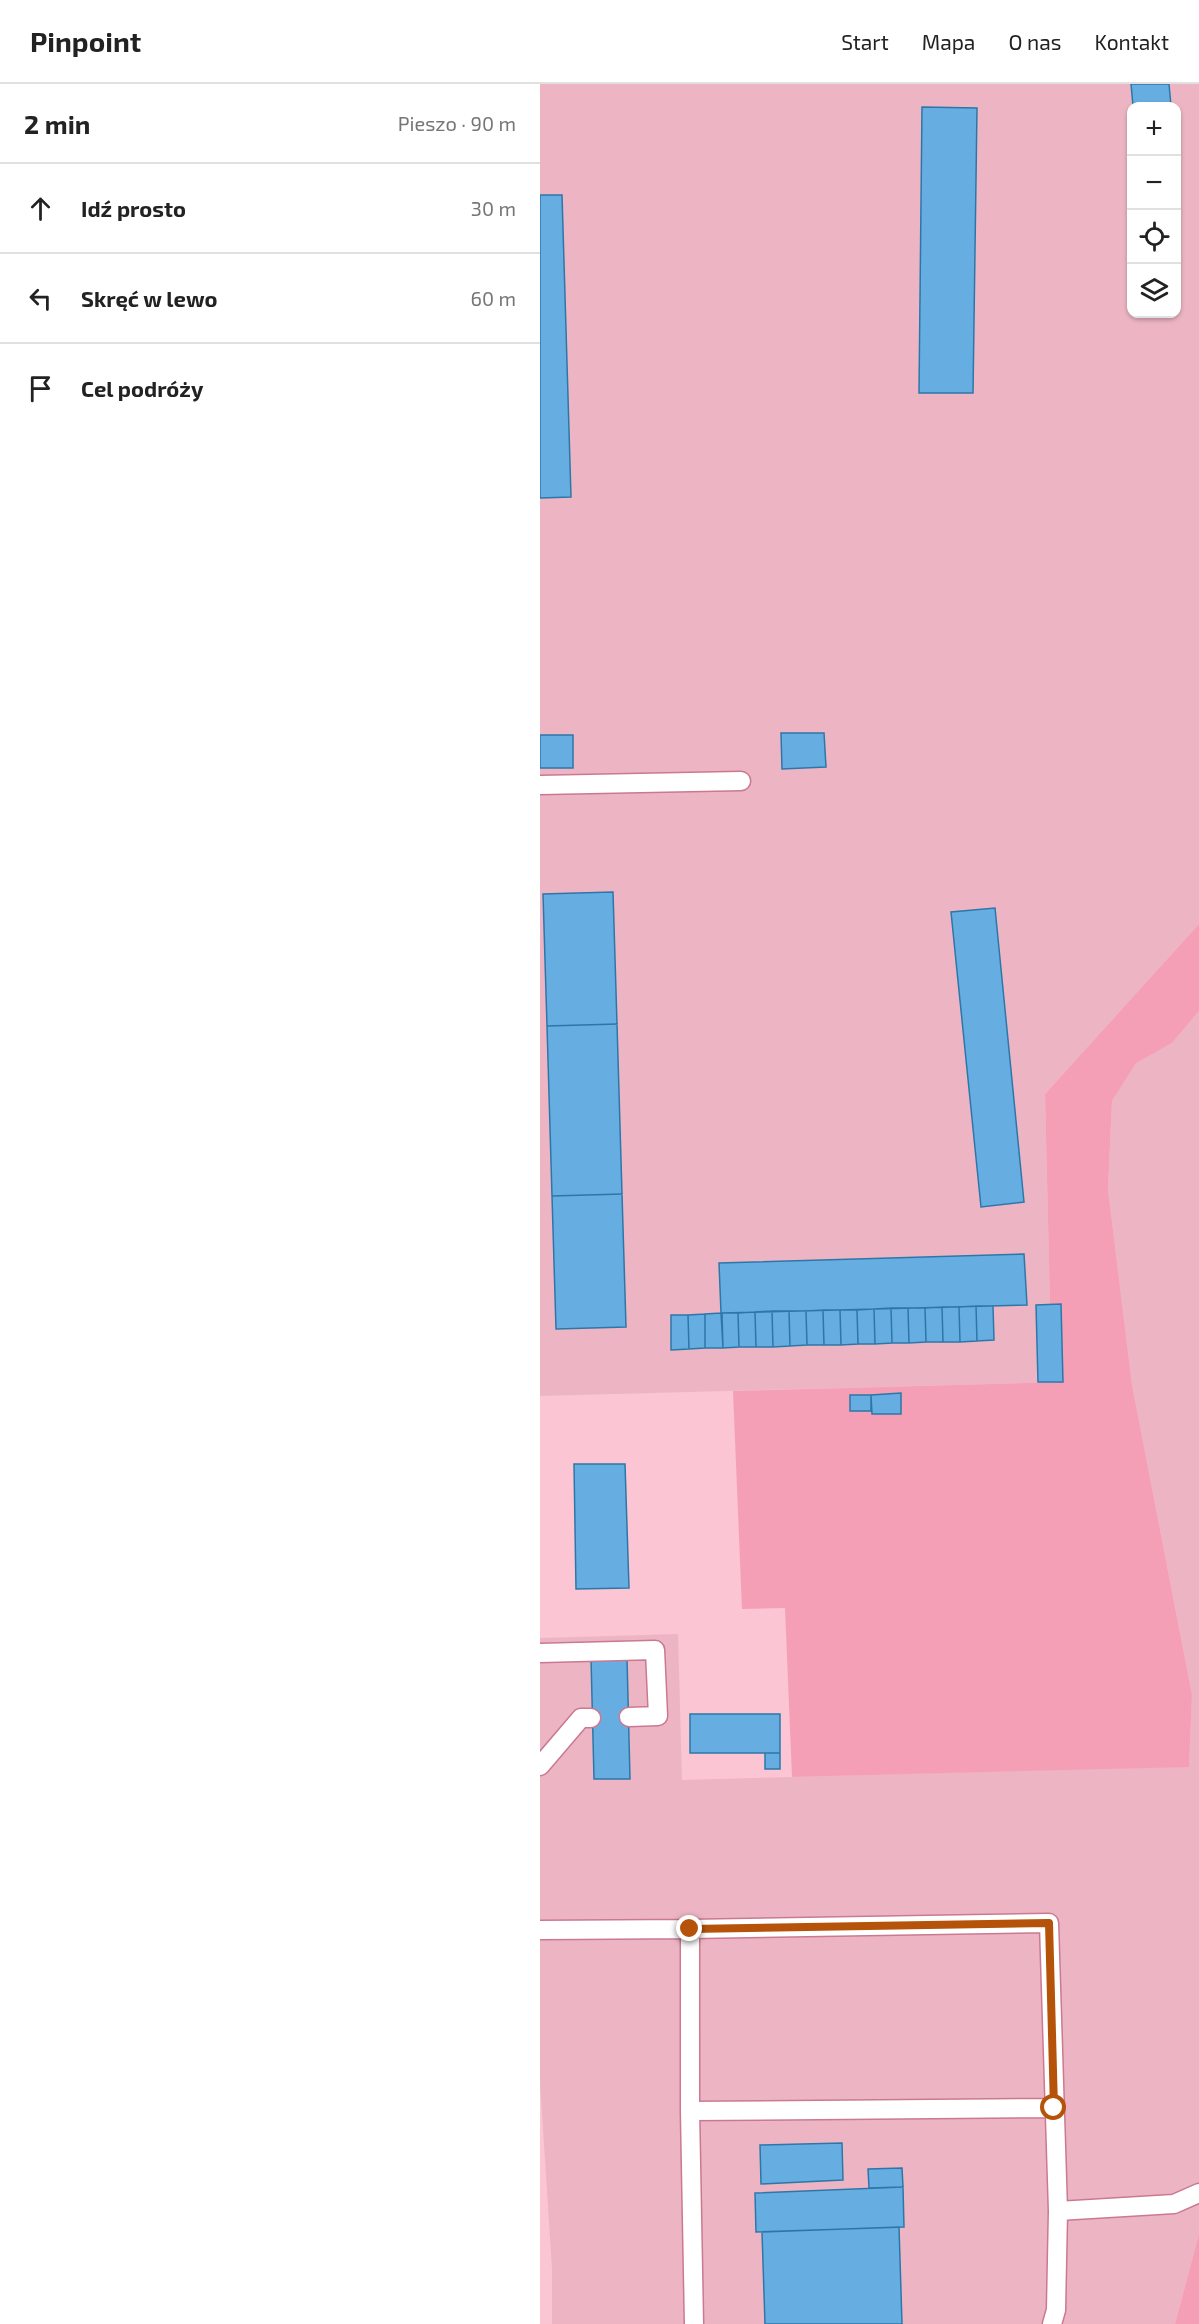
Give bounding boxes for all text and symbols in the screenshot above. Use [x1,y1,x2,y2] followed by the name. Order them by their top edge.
[30,24,141,58] text: Pinpoint
[841,29,889,54] text: Start
[922,29,975,54] text: Mapa
[1008,29,1062,54] text: O nas
[1095,29,1169,54] text: Kontakt
[1127,102,1181,318] map controls
[1127,102,1181,156] button: +
[24,108,90,139] text: 2 min
[398,111,516,135] text: Pieszo · 90 m
[1127,156,1181,210] button: −
[24,192,57,225] icon: ahead
[81,195,186,221] text: Idź prosto
[471,196,516,220] text: 30 m
[1127,210,1181,264] button: locate
[1127,264,1181,318] button: layers
[24,282,57,315] icon: left
[81,285,218,311] text: Skręć w lewo
[471,286,516,310] text: 60 m
[24,372,57,405] icon: arrive
[81,375,203,401] text: Cel podróży
[676,1915,702,1941] route end
[1040,2094,1066,2120] route start

